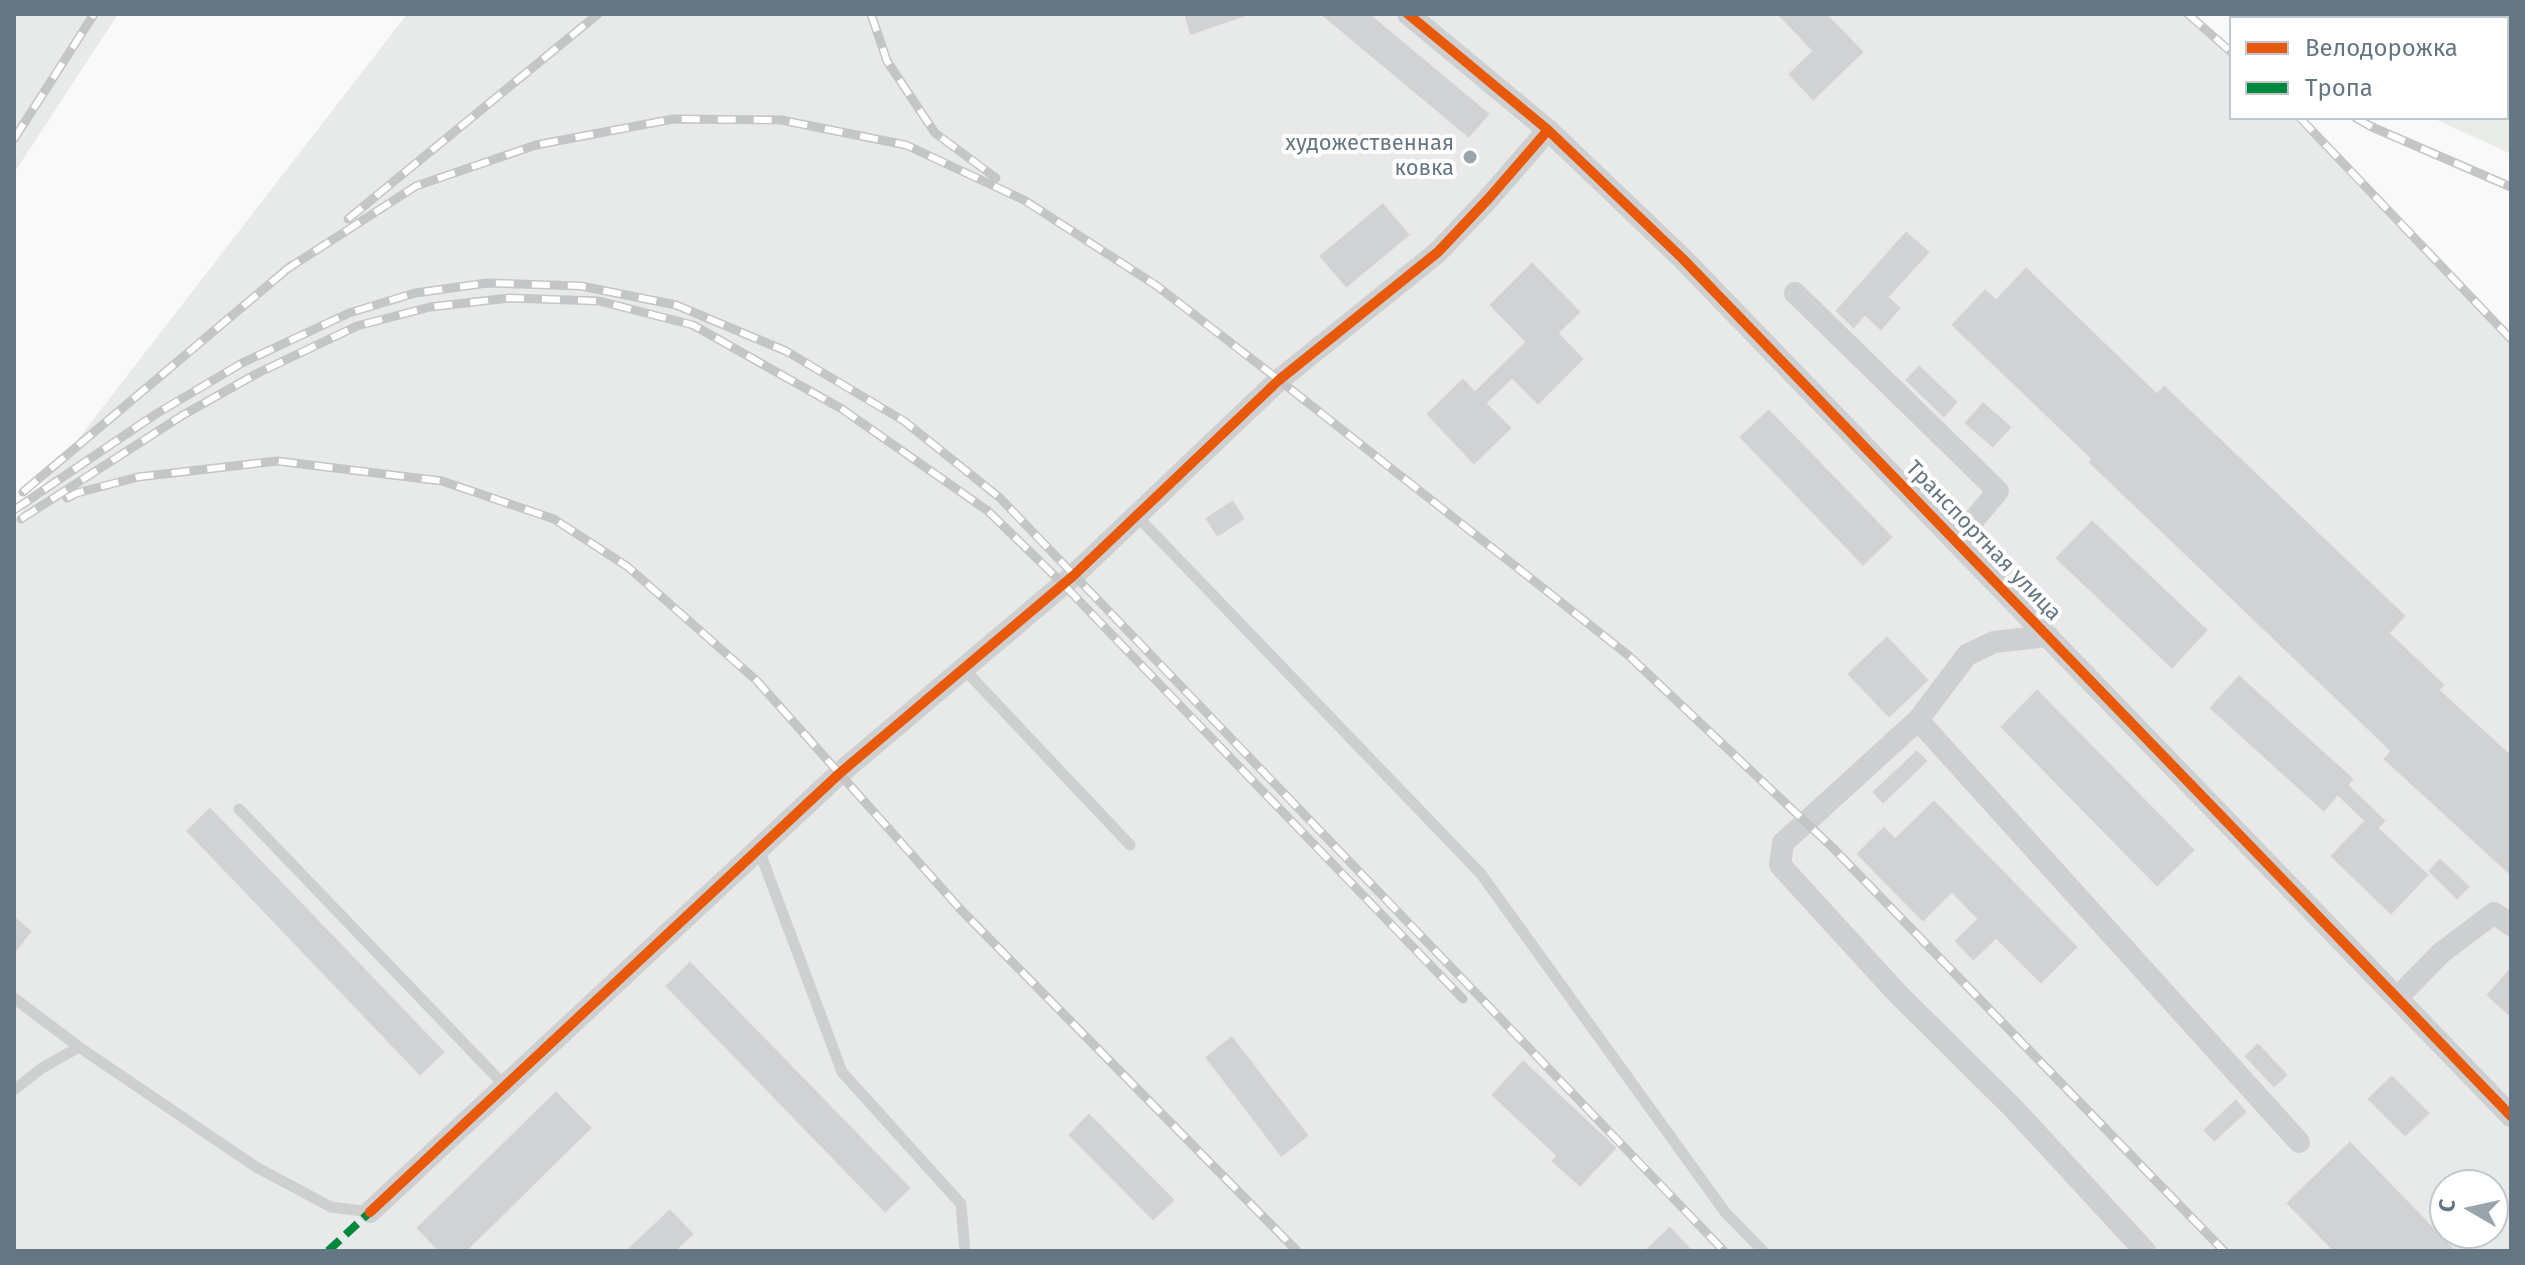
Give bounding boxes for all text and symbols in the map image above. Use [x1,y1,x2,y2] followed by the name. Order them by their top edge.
[2229,16,2509,120] legend
[2305,34,2458,62] text: Велодорожка
[2305,74,2373,102] text: Тропа
[1285,131,1454,182] place label: художественная ковка
[1461,148,1479,166] marker: художественная ковка
[1900,455,2066,627] street label: Транспортная улица
[2429,1169,2509,1249] north arrow
[2432,1197,2461,1214] text: С

